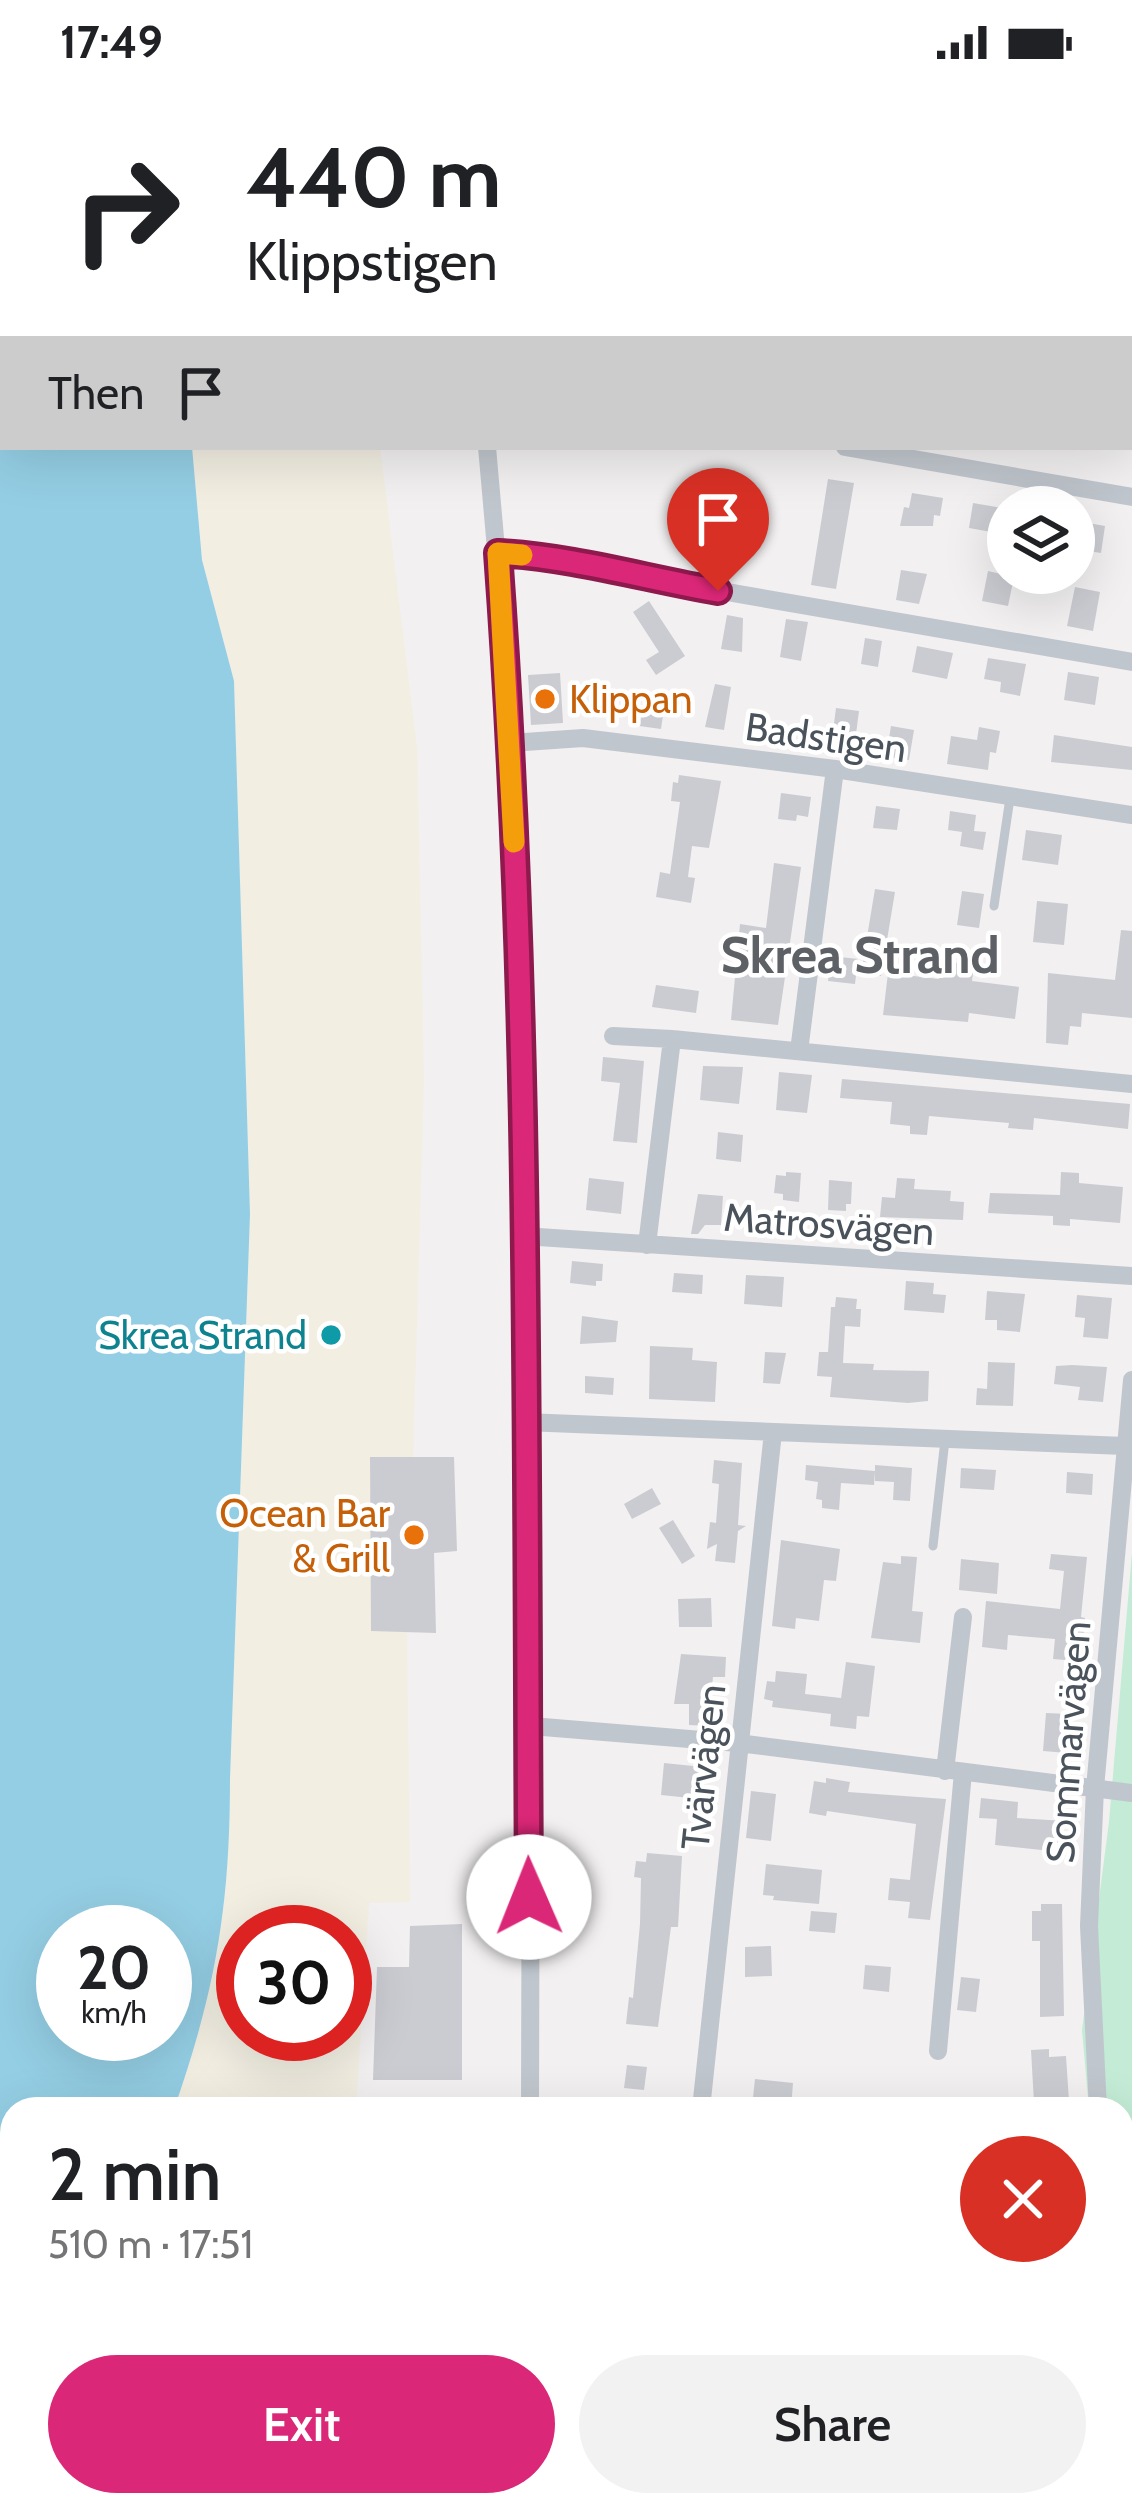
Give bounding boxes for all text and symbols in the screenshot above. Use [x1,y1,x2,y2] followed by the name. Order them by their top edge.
[60,15,163,69] text: 17:49
[246,126,502,228] text: 440 m
[48,132,204,288] icon: right
[246,228,498,294] text: Klippstigen
[168,360,234,426] icon: arrive
[48,366,144,420] text: Then
[667,468,769,591] pin
[685,486,751,552] icon: arrive
[987,486,1095,594] map controls
[987,486,1095,594] button: layers
[569,675,693,723] place label: Klippan
[532,686,558,712] marker: Klippan
[742,702,910,772] street label: Badstigen
[720,924,1000,986] district label: Skrea Strand
[722,1193,936,1255] street label: Matrosvägen
[98,1311,307,1359] place label: Skrea Strand
[318,1322,344,1348] marker: Skrea Strand
[219,1489,391,1582] place label: Ocean Bar & Grill
[401,1522,427,1548] marker: Ocean Bar & Grill
[1036,1619,1100,1865] street label: Sommarvägen
[670,1682,736,1852] street label: Tvärvägen
[466,1834,592,1960] position arrow
[216,1905,372,2061] speed limit sign: 30
[77,1931,151,2004] text: 20
[81,1994,147,2031] text: km/h
[48,2131,221,2218] text: 2 min
[960,2136,1086,2262] button: close
[48,2220,253,2268] text: 510 m · 17:51
[48,2355,555,2493] button: Exit
[579,2355,1086,2493] button: Share

